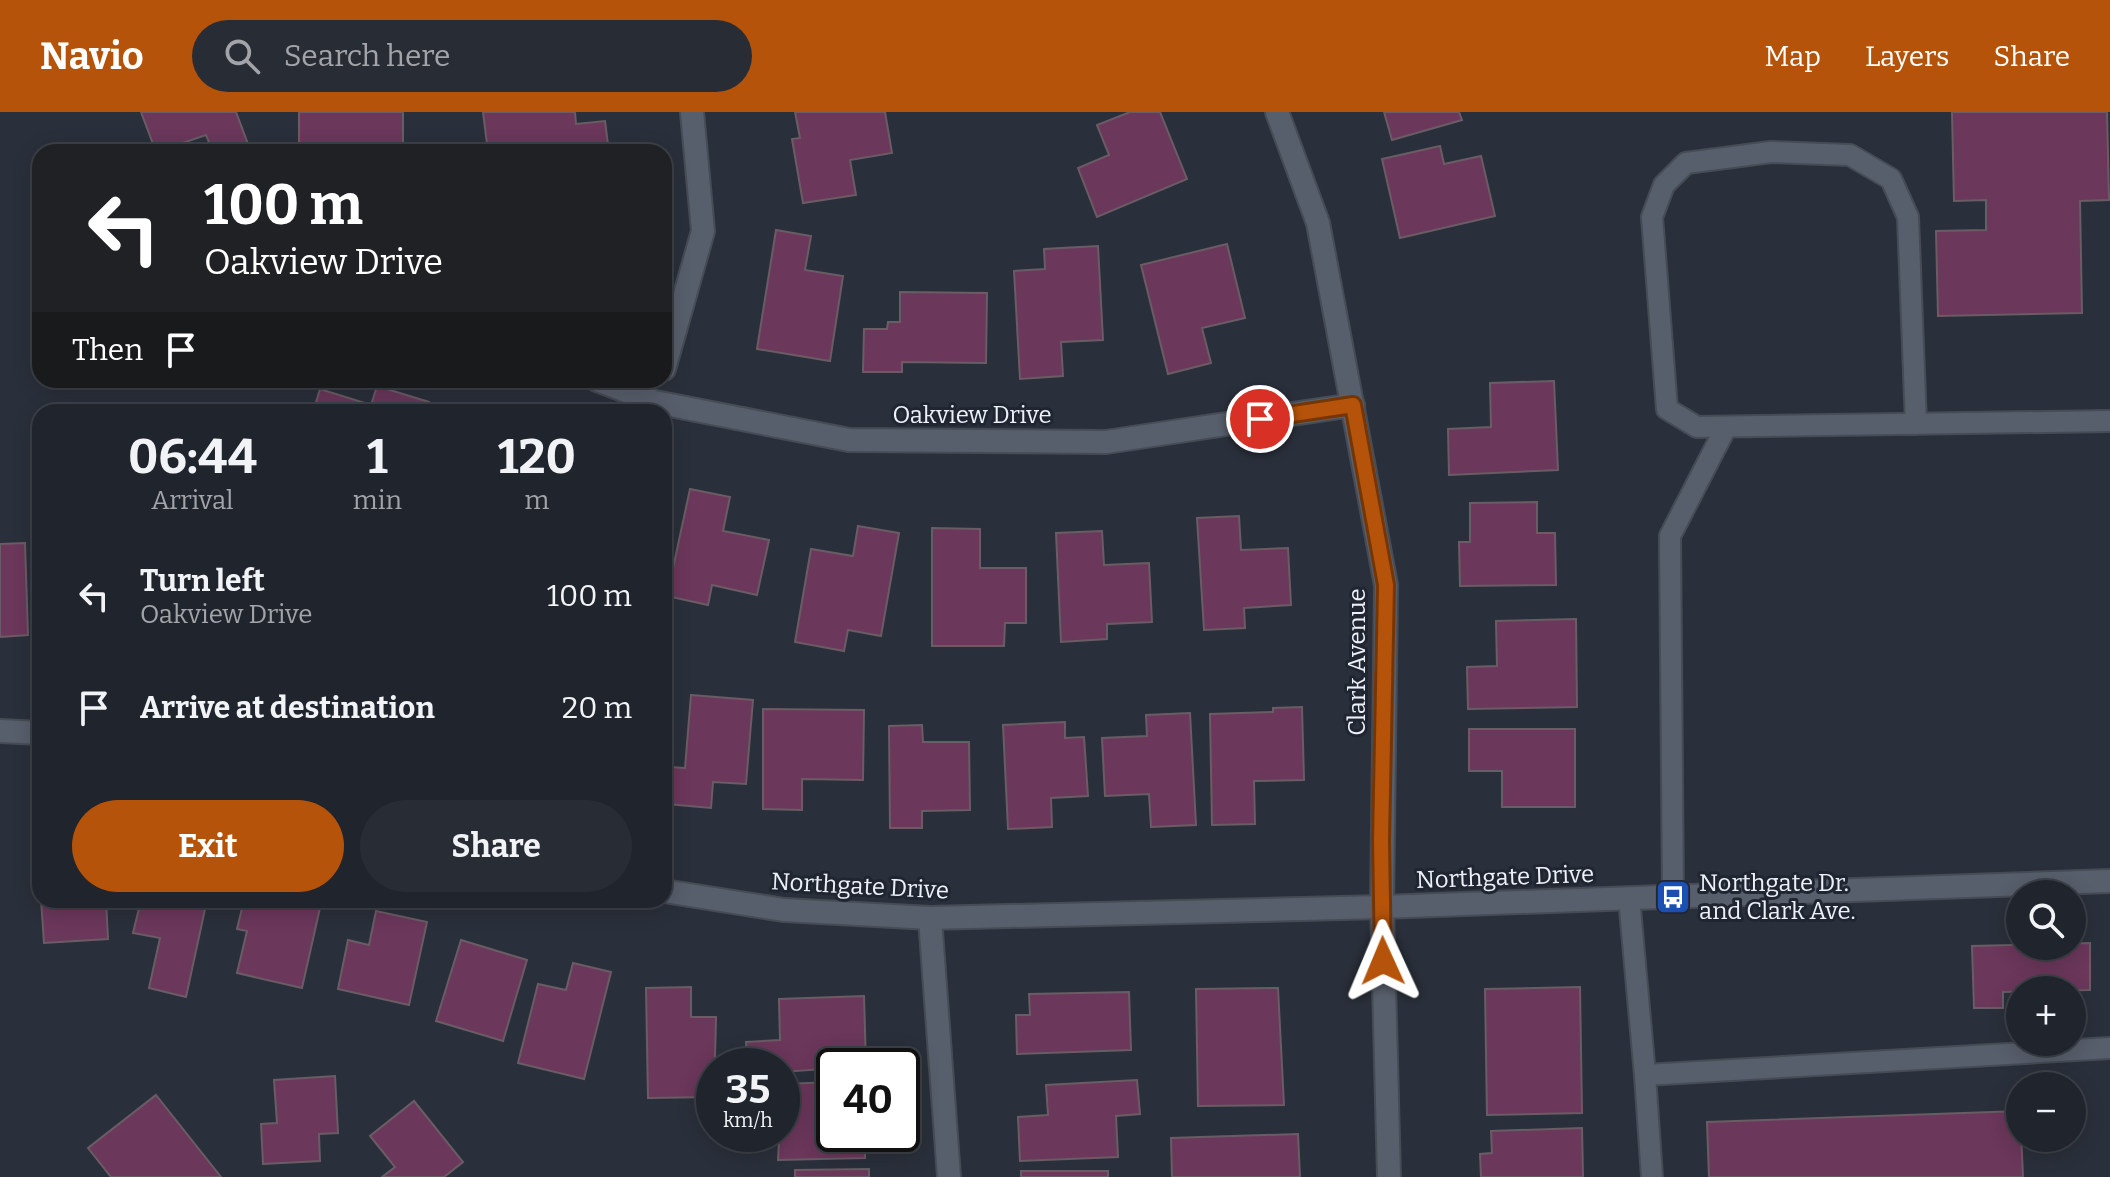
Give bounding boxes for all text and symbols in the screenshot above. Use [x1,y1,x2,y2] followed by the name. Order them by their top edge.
[192,20,752,92] search box
[40,33,144,79] text: Navio
[220,34,264,78] icon: search
[284,38,450,74] text: Search here
[1764,40,1821,73] text: Map
[1865,40,1949,73] text: Layers
[1993,40,2070,73] text: Share
[204,172,363,239] text: 100 m
[72,176,176,280] icon: left
[204,240,443,284] text: Oakview Drive
[159,328,203,372] icon: arrive
[72,332,143,368] text: Then
[1226,385,1294,453] pin
[1238,397,1282,441] icon: arrive
[892,401,1052,429] street label: Oakview Drive
[128,428,257,486] text: 06:44
[367,428,388,486] text: 1
[498,428,576,486] text: 120
[151,485,234,516] text: Arrival
[353,485,402,516] text: min
[525,485,549,516] text: m
[140,563,265,599] text: Turn left
[72,574,116,618] icon: left
[547,578,632,614] text: 100 m
[1343,588,1371,736] street label: Clark Avenue
[140,599,313,630] text: Oakview Drive
[72,686,116,730] icon: arrive
[140,690,435,726] text: Arrive at destination
[562,690,632,726] text: 20 m
[72,800,344,892] button: Exit
[360,800,632,892] button: Share
[1416,860,1594,894] street label: Northgate Drive
[770,867,950,905] street label: Northgate Drive
[1699,869,1856,925] place label: Northgate Dr. and Clark Ave.
[1654,878,1692,916] bus stop icon: Northgate Dr. and Clark Ave.
[2006,880,2086,1152] map controls
[2006,880,2086,960] button: search
[1341,919,1425,1003] position arrow
[2006,976,2086,1056] button: +
[816,1048,920,1152] speed limit sign: 40
[726,1066,770,1114] text: 35
[2006,1072,2086,1152] button: −
[723,1108,773,1132] text: km/h

